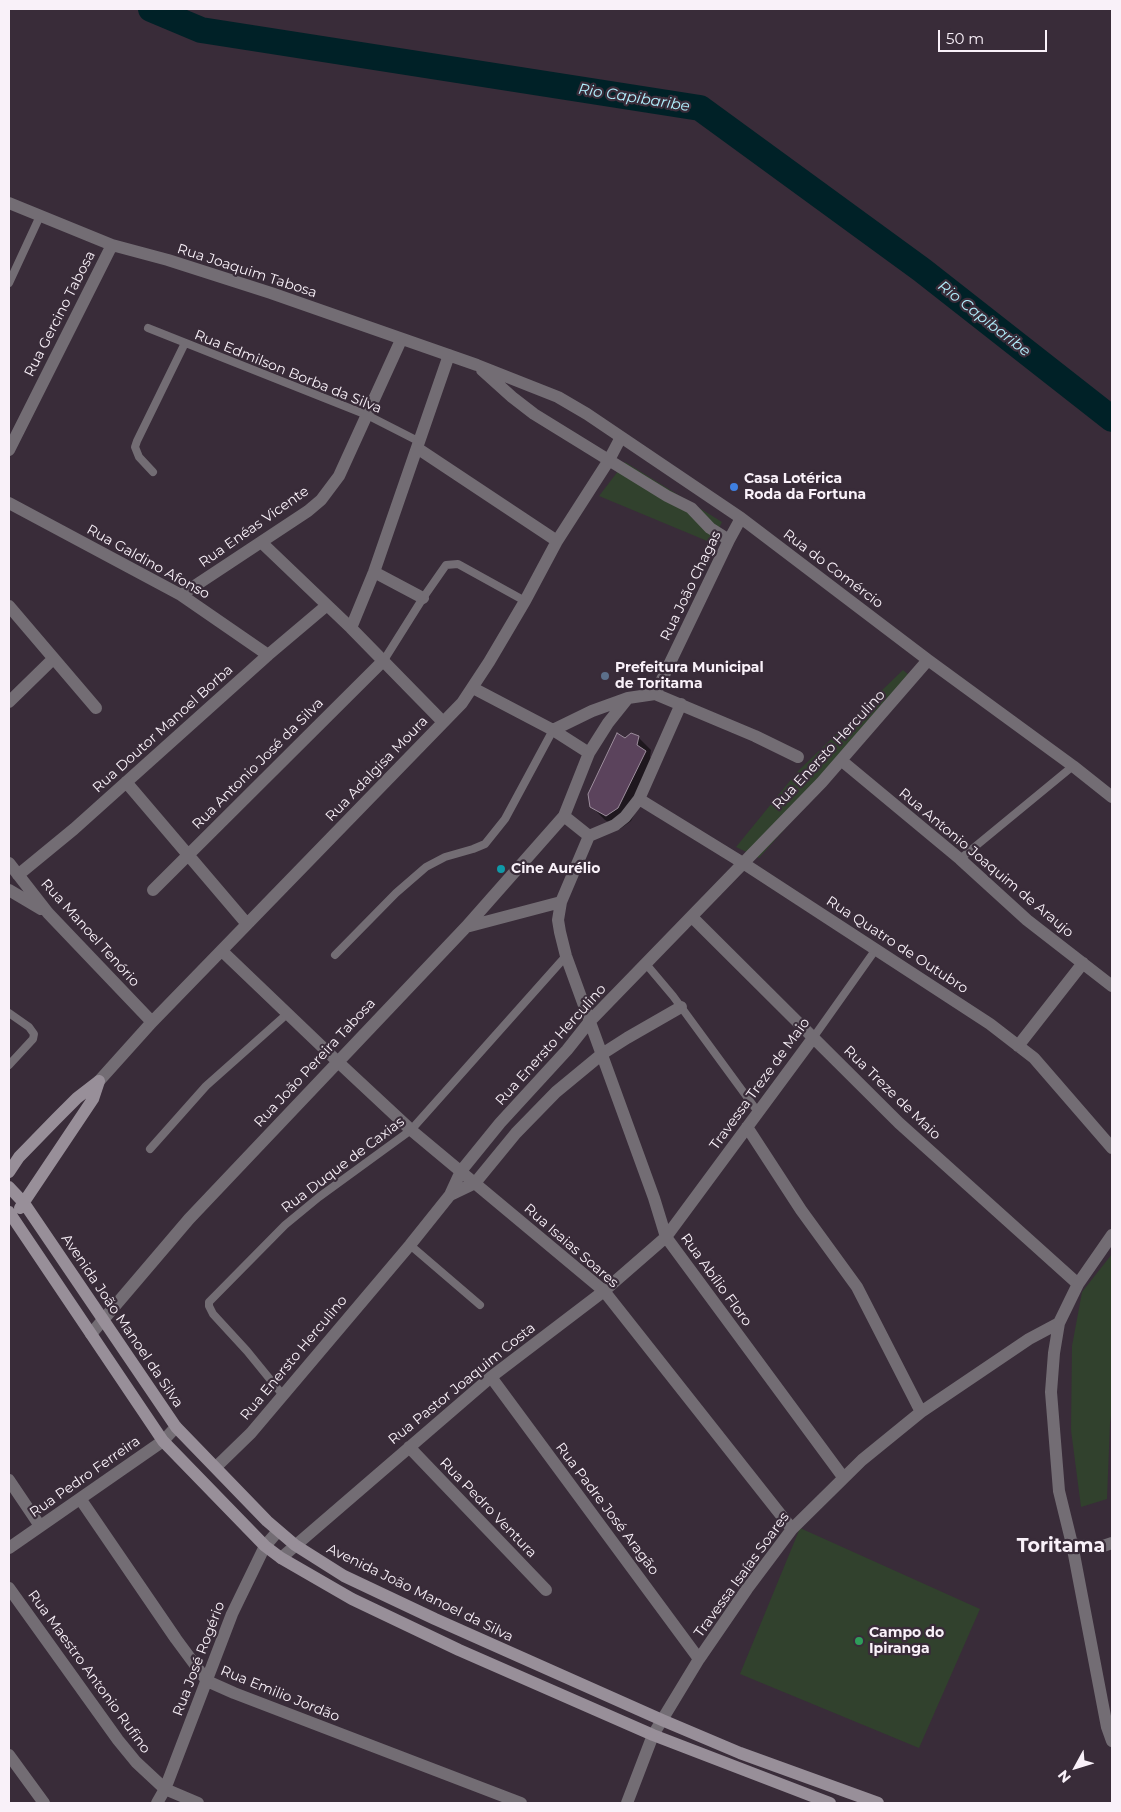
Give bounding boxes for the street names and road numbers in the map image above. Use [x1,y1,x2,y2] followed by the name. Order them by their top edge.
[175,240,319,302] street label: Rua Joaquim Tabosa
[21,248,99,380] street label: Rua Gercino Tabosa
[192,327,384,417] street label: Rua Edmilson Borba da Silva
[196,483,312,571] street label: Rua Enéas Vicente
[84,521,212,603] street label: Rua Galdino Afonso
[780,526,886,612] street label: Rua do Comércio
[657,528,725,644] street label: Rua João Chagas
[89,662,237,796] street label: Rua Doutor Manoel Borba
[769,687,889,813] street label: Rua Enersto Herculino
[189,695,327,833] street label: Rua Antonio José da Silva
[322,713,432,825] street label: Rua Adalgisa Moura
[895,785,1077,941] street label: Rua Antonio Joaquim de Araujo
[37,876,143,990] street label: Rua Manoel Tenório
[823,893,971,997] street label: Rua Quatro de Outubro
[492,981,610,1109] street label: Rua Enersto Herculino
[251,995,379,1131] street label: Rua João Pereira Tabosa
[706,1015,814,1153] street label: Travessa Treze de Maio
[840,1042,944,1144] street label: Rua Treze de Maio
[278,1113,408,1217] street label: Rua Duque de Caxias
[520,1200,622,1292] street label: Rua Isaias Soares
[677,1230,755,1330] street label: Rua Abílio Floro
[58,1231,186,1411] street label: Avenida João Manoel da Silva
[237,1292,351,1424] street label: Rua Enersto Herculino
[385,1320,539,1448] street label: Rua Pastor Joaquim Costa
[27,1433,143,1521] street label: Rua Pedro Ferreira
[552,1440,662,1578] street label: Rua Padre José Aragão
[436,1455,540,1561] street label: Rua Pedro Ventura
[691,1509,793,1641] street label: Travessa Isaías Soares
[324,1540,516,1646] street label: Avenida João Manoel da Silva
[24,1587,154,1757] street label: Rua Maestro Antonio Rufino
[169,1599,229,1719] street label: Rua José Rogério
[218,1662,342,1726] street label: Rua Emilio Jordão

